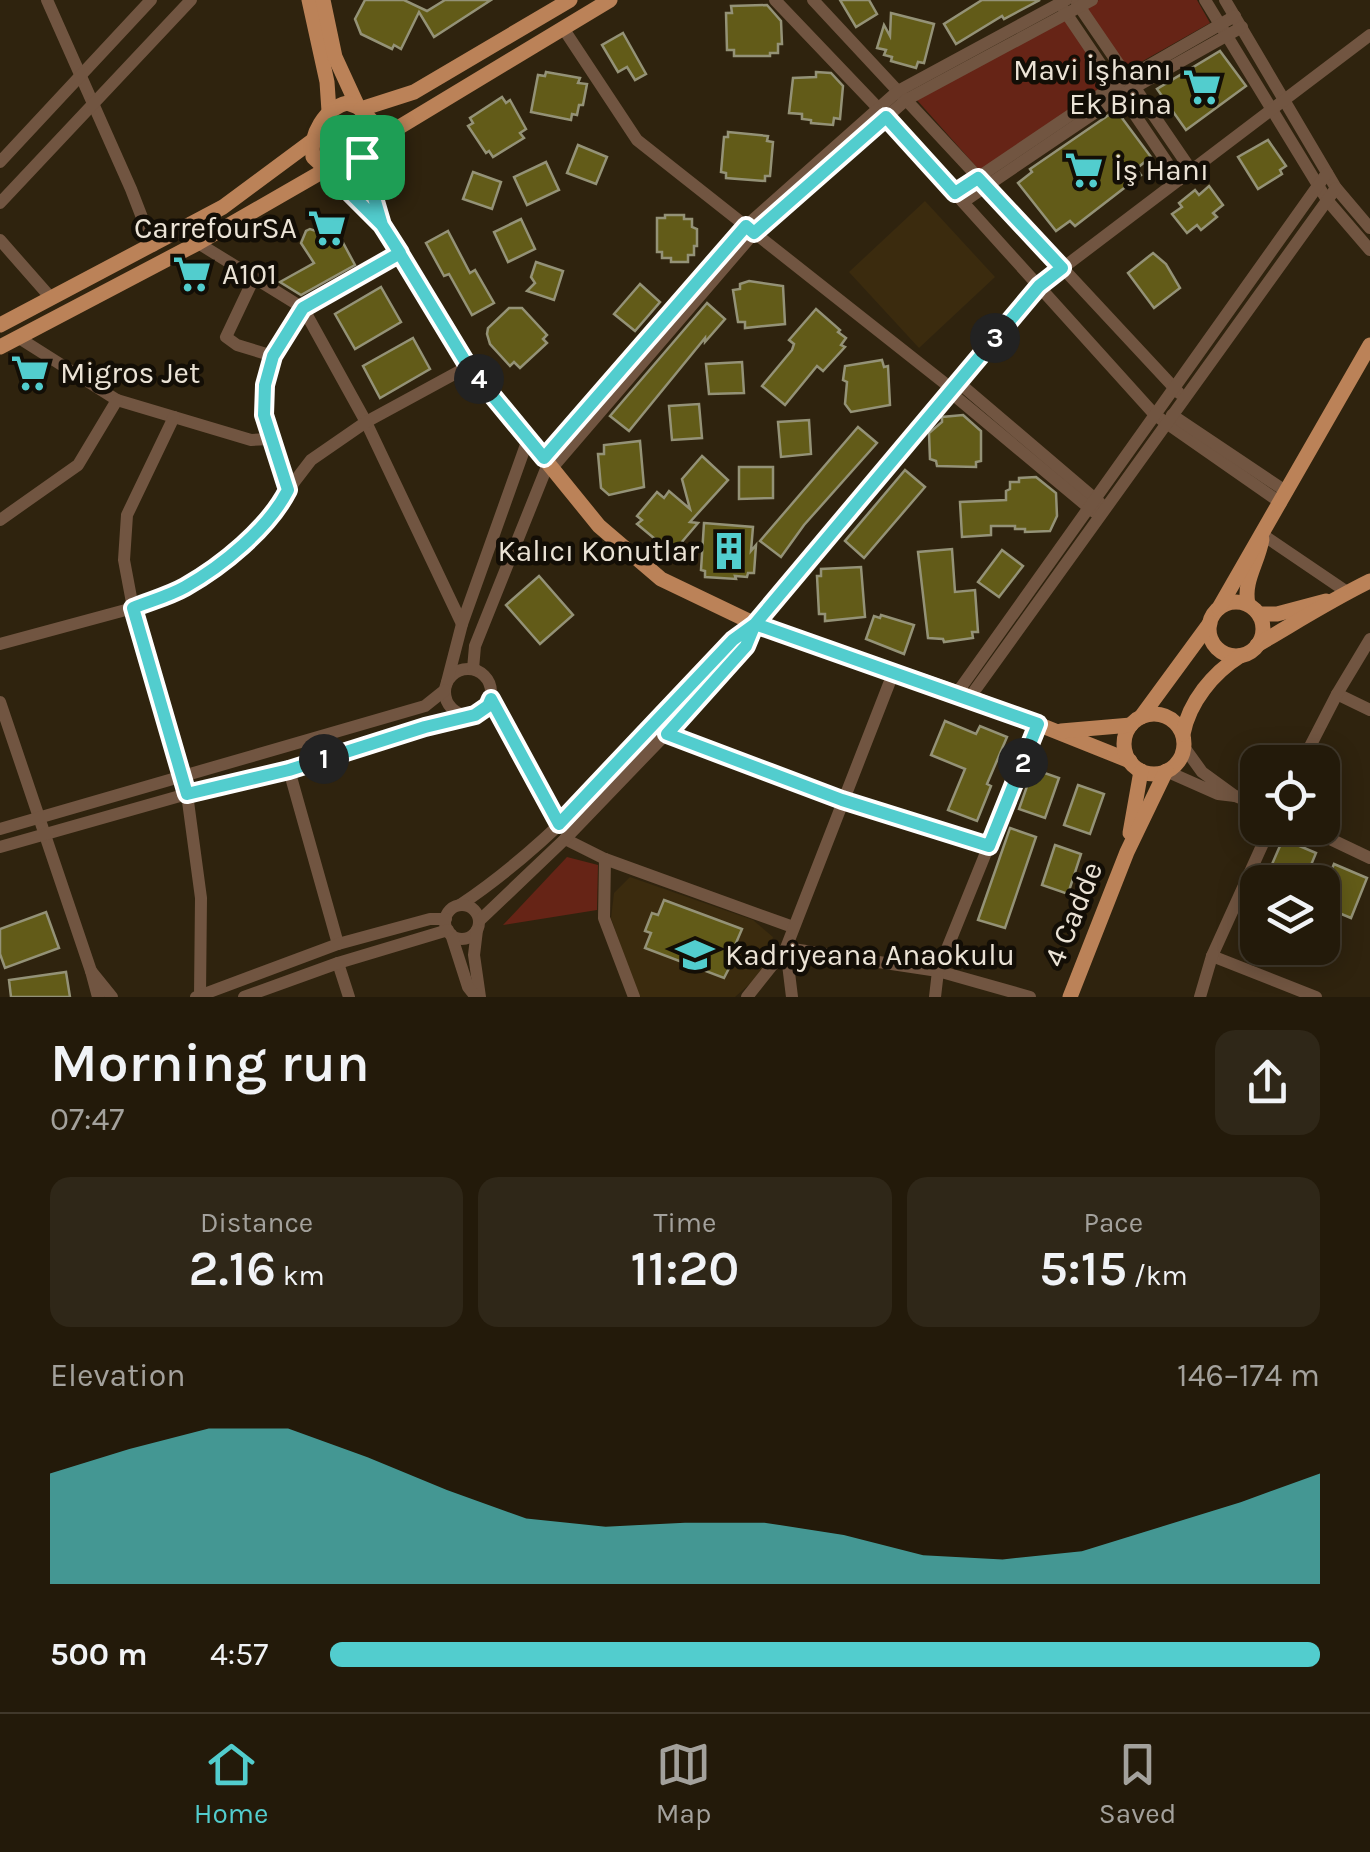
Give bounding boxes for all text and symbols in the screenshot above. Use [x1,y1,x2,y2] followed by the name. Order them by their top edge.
[1013,52,1172,122] place label: Mavi İşhanı Ek Bina
[1181,66,1223,108] supermarket icon: Mavi İşhanı Ek Bina
[320,115,405,200] pin
[335,130,390,185] icon: arrive
[1063,149,1105,191] supermarket icon: İş Hanı
[1114,152,1209,188] place label: İş Hanı
[306,207,348,249] supermarket icon: CarrefourSA
[134,210,297,246] place label: CarrefourSA
[171,253,213,295] supermarket icon: A101
[222,256,277,292] place label: A101
[970,313,1020,363] pin: 3
[986,321,1004,354] text: 3
[9,352,51,394] supermarket icon: Migros Jet
[454,354,504,404] pin: 4
[60,355,200,391] place label: Migros Jet
[471,362,487,395] text: 4
[708,530,750,572] building icon: Kalıcı Konutlar
[497,533,699,569] place label: Kalıcı Konutlar
[299,734,349,784] pin: 1
[998,738,1048,788] pin: 2
[319,742,329,775] text: 1
[1240,745,1340,965] map controls
[1240,745,1340,845] button: locate
[1015,746,1031,779] text: 2
[1036,856,1110,972] street label: 4 Cadde
[1240,865,1340,965] button: layers
[674,934,716,976] school or university icon: Kadriyeana Anaokulu
[725,937,1015,973] place label: Kadriyeana Anaokulu
[1215,1030,1320,1135] button: share
[50,1031,370,1095] text: Morning run
[50,1101,124,1138] text: 07:47
[200,1206,313,1239] text: Distance
[654,1206,716,1239] text: Time
[1083,1206,1143,1239] text: Pace
[189,1239,276,1298] text: 2.16
[631,1239,739,1298] text: 11:20
[1039,1239,1127,1298] text: 5:15
[276,1259,325,1292] text: km
[1127,1259,1188,1292] text: /km
[50,1357,185,1394] text: Elevation
[1177,1357,1320,1394] text: 146–174 m
[50,1636,148,1673] text: 500 m
[210,1636,268,1673] text: 4:57
[194,1737,268,1830] tab: Home
[656,1737,711,1830] tab: Map
[1099,1737,1176,1830] tab: Saved

